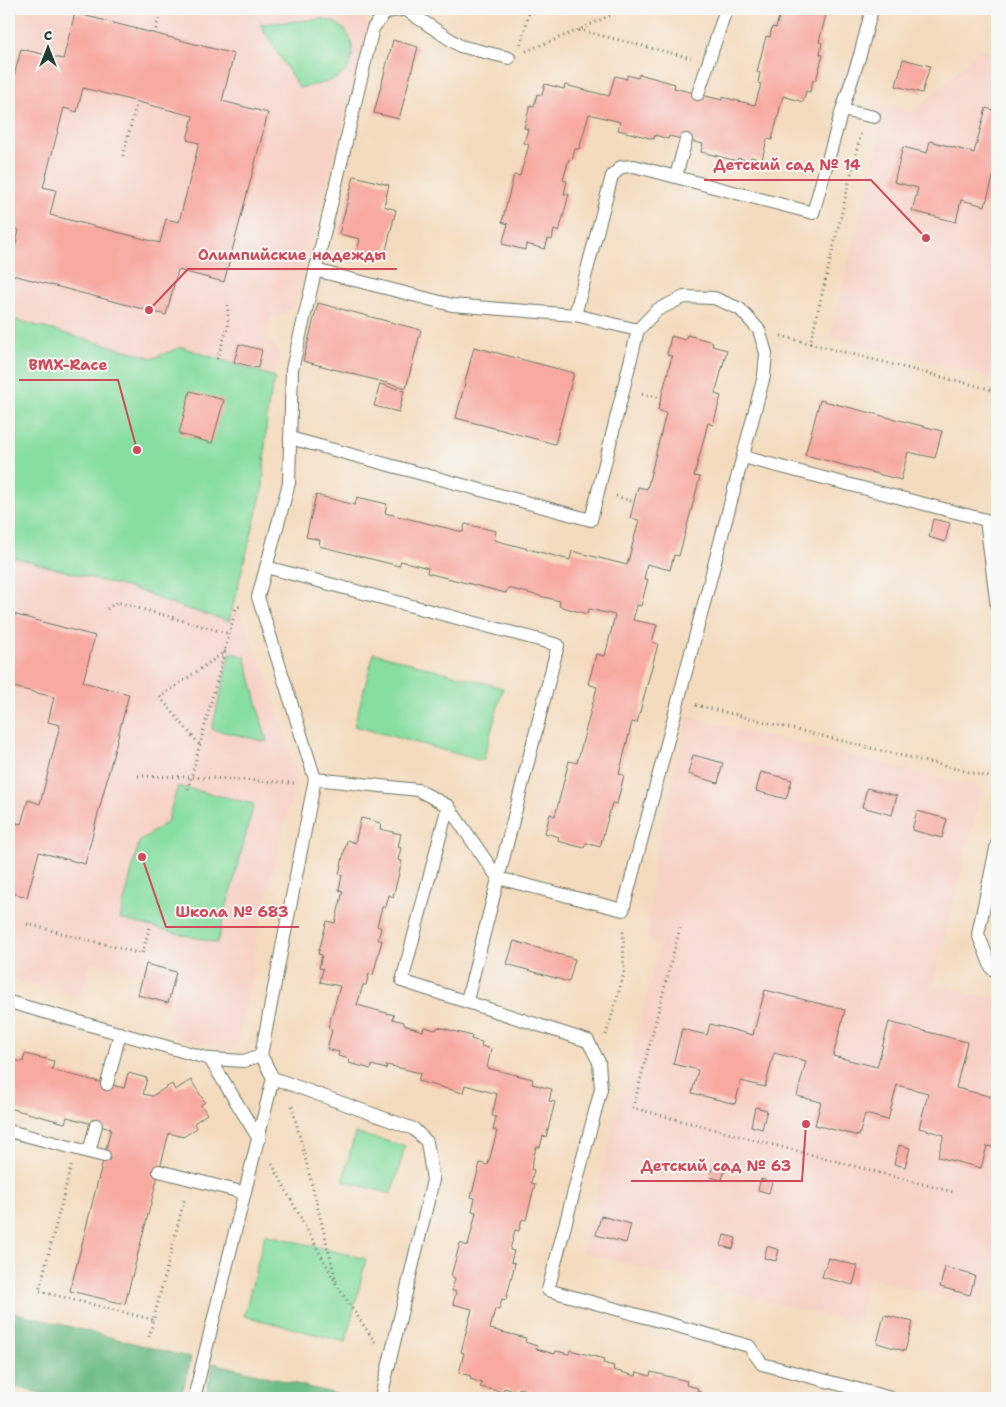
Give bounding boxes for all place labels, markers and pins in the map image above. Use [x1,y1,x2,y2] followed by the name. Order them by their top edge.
[704,150,871,180] callout: Детский сад № 14
[188,239,397,269] callout: Олимпийские надежды
[19,350,118,380] callout: BMX-Race
[166,897,299,927] callout: Школа № 683
[631,1151,802,1181] callout: Детский сад № 63

